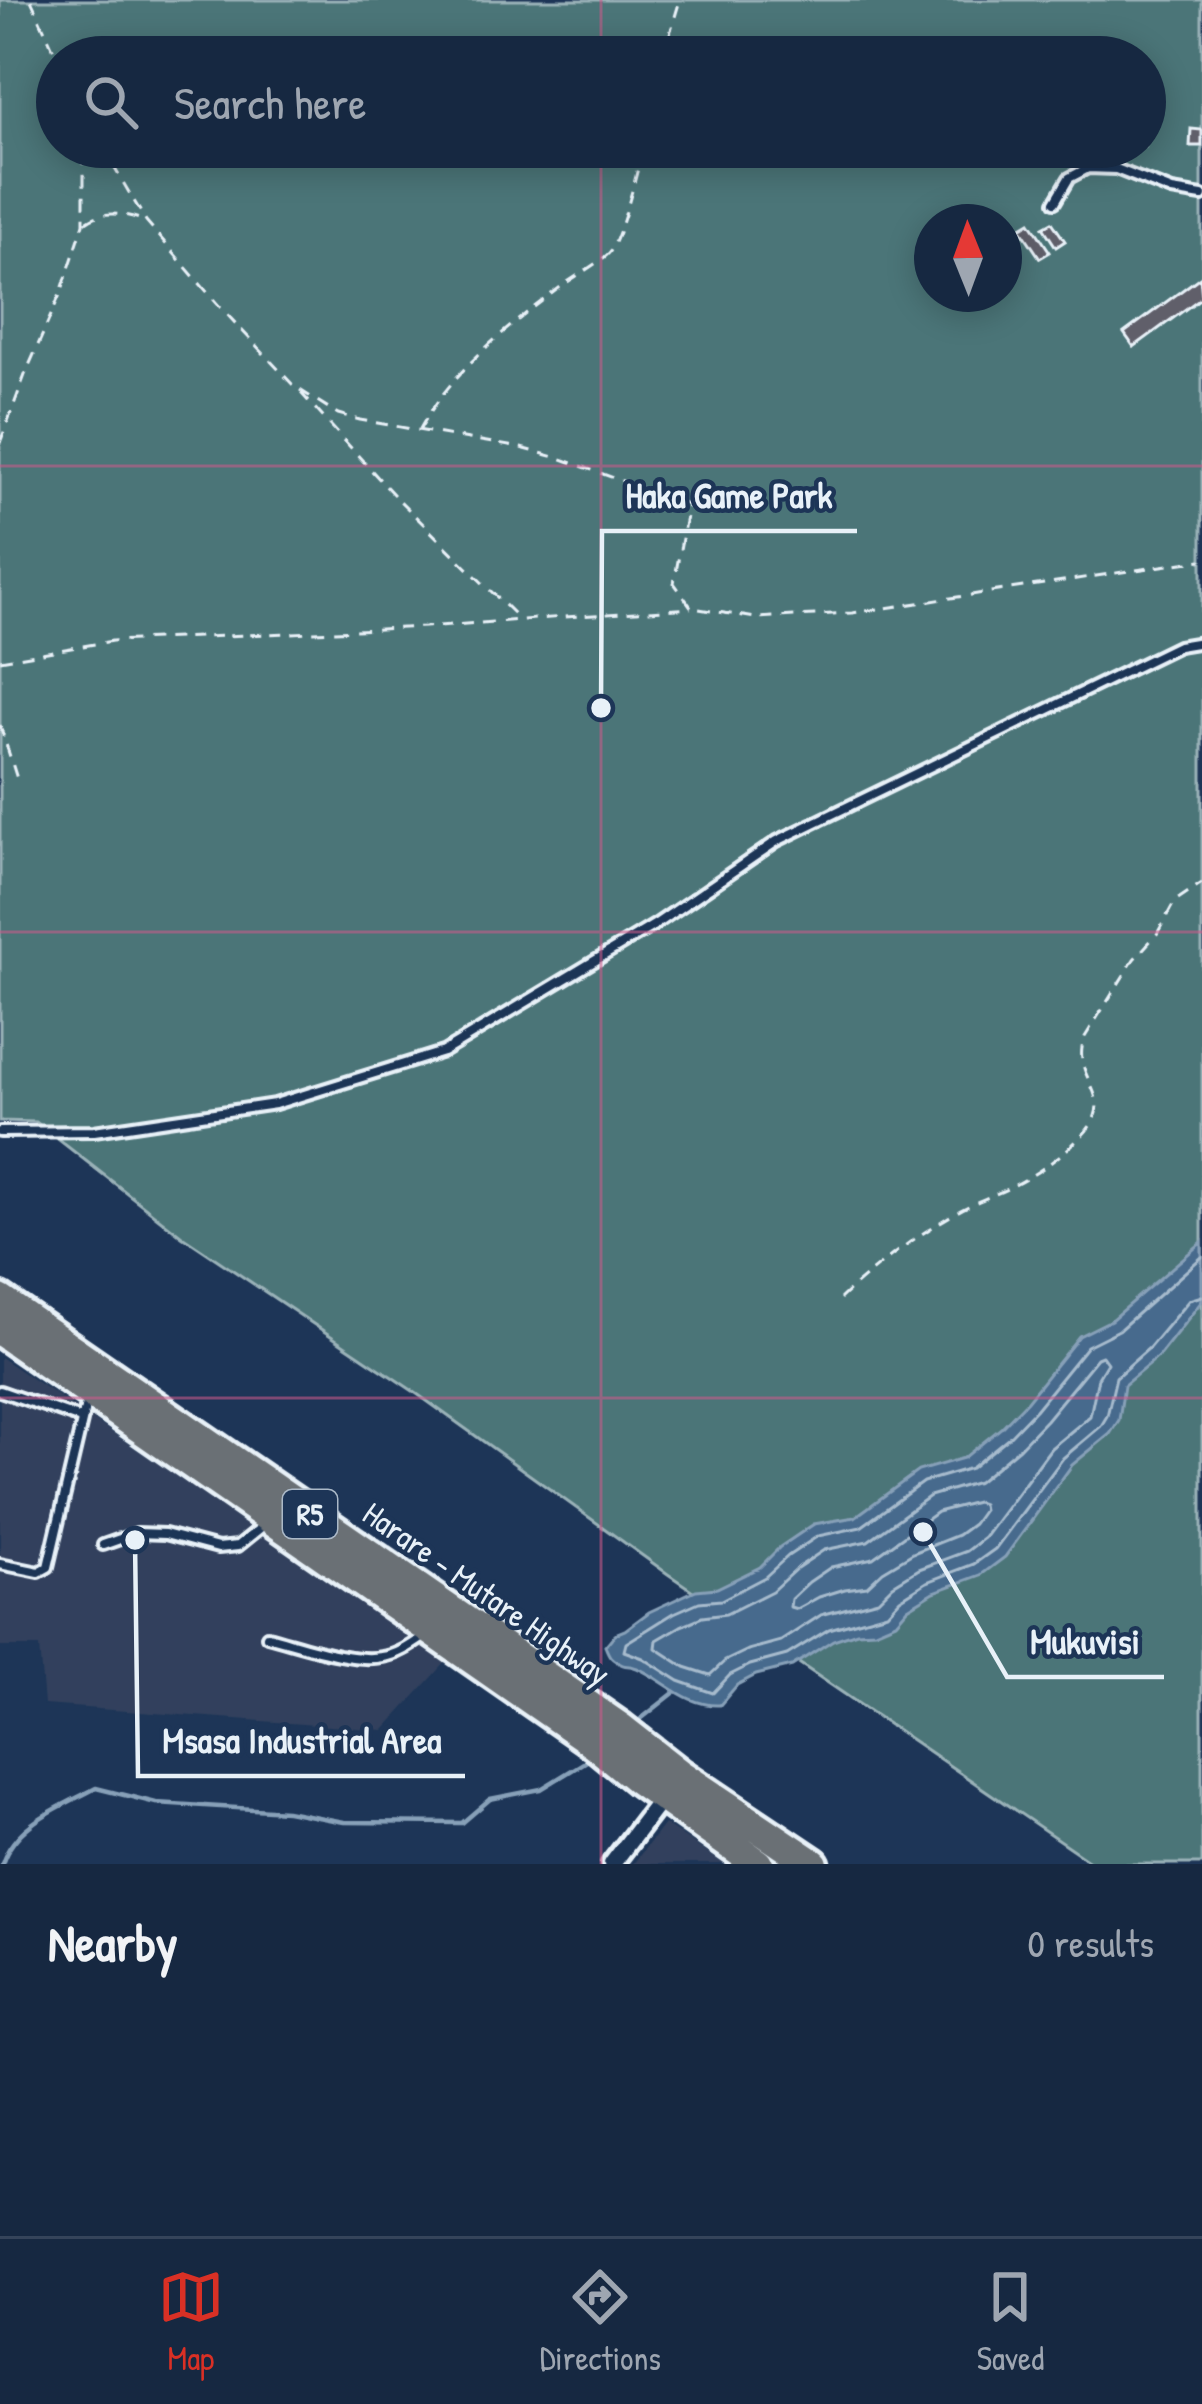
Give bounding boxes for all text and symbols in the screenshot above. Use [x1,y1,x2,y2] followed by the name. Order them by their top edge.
[36,36,1166,168] search box
[78,69,144,135] icon: search
[174,72,366,133] text: Search here
[914,204,1022,312] north arrow
[602,459,857,531] callout: Haka Game Park
[625,470,833,519] text: Haka Game Park
[283,1490,337,1538] road number: R5
[354,1491,619,1696] street label: Harare - Mutare Highway
[1007,1605,1164,1677] callout: Mukuvisi
[1030,1616,1140,1665] text: Mukuvisi
[138,1704,465,1776] callout: Msasa Industrial Area
[163,1715,441,1764] text: Msasa Industrial Area
[48,1908,178,1977] text: Nearby
[1028,1916,1154,1969] text: 0 results
[158,2264,224,2380] tab: Map
[540,2264,661,2380] tab: Directions
[977,2264,1044,2380] tab: Saved

